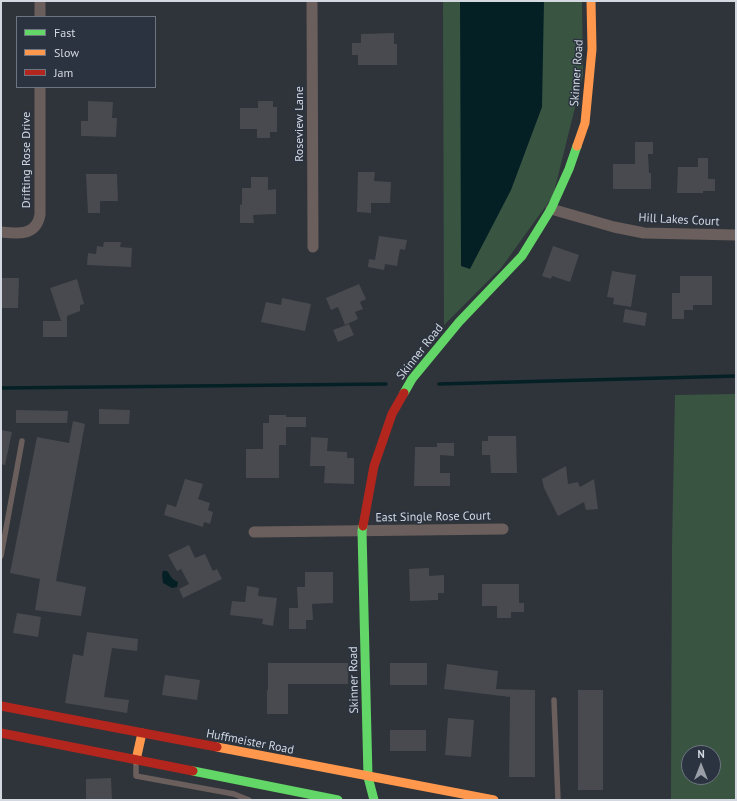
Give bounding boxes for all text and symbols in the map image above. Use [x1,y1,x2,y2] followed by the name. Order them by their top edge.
[16,16,156,88] legend
[54,25,75,40] text: Fast
[567,39,587,107] street label: Skinner Road
[54,45,79,60] text: Slow
[54,65,73,80] text: Jam
[293,86,307,162] street label: Roseview Lane
[20,112,34,208] street label: Drifting Rose Drive
[638,211,720,229] street label: Hill Lakes Court
[394,321,446,383] street label: Skinner Road
[375,509,491,525] street label: East Single Rose Court
[346,646,362,714] street label: Skinner Road
[205,726,295,758] street label: Huffmeister Road
[681,745,721,785] north arrow
[697,747,705,761] text: N

